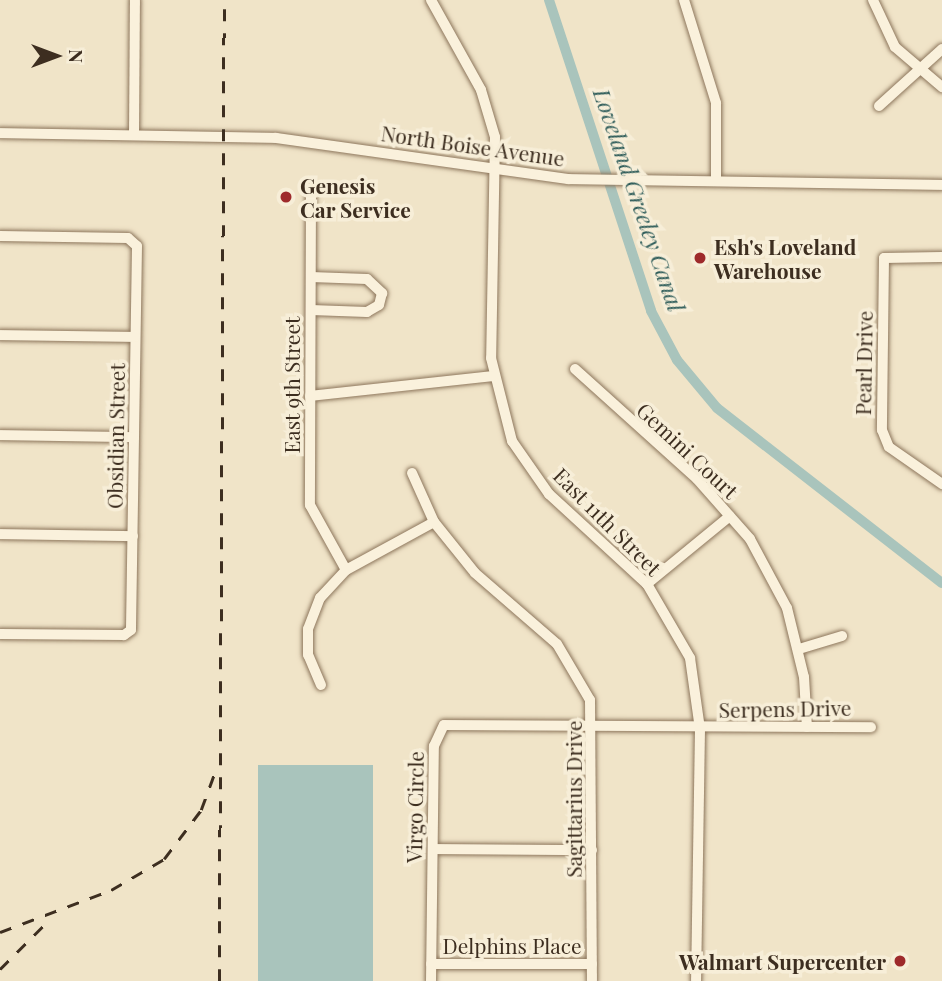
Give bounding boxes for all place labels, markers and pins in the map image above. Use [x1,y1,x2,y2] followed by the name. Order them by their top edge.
[300,172,411,222] place label: Genesis Car Service
[278,189,294,205] marker: Genesis Car Service
[714,233,856,283] place label: Esh's Loveland Warehouse
[692,250,708,266] marker: Esh's Loveland Warehouse
[679,948,886,974] place label: Walmart Supercenter
[892,953,908,969] marker: Walmart Supercenter

